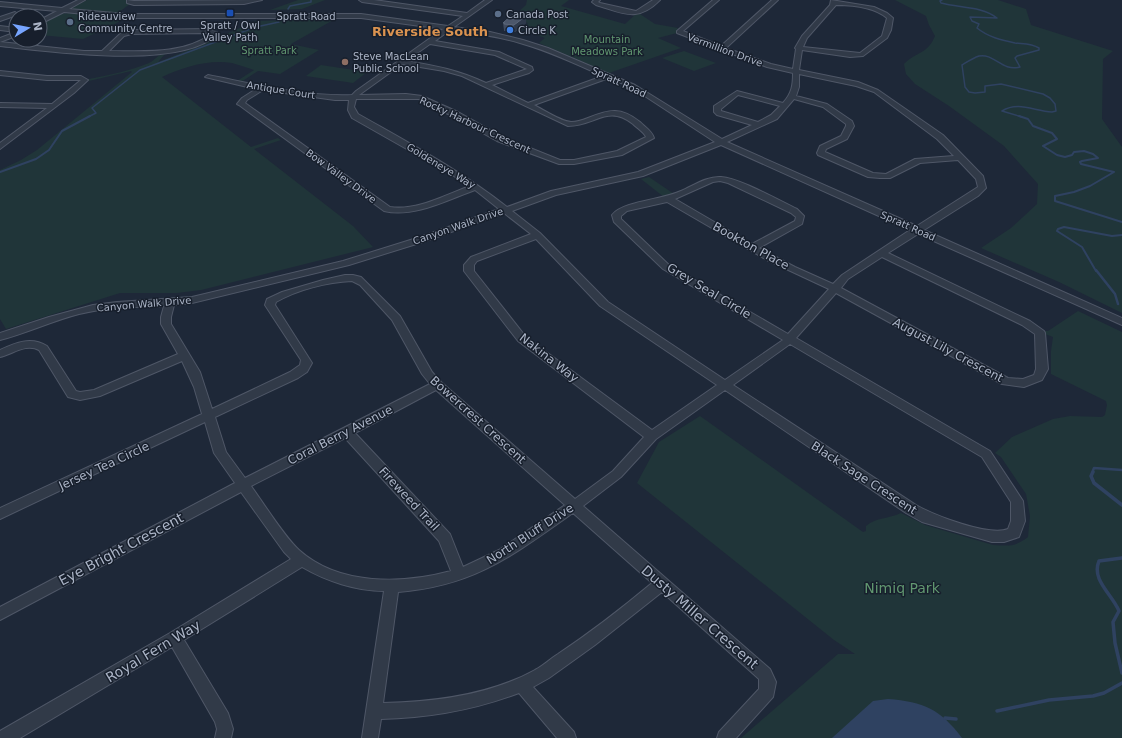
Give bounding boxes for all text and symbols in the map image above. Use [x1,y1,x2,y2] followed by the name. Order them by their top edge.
[8,8,48,48] north arrow
[225,8,235,18] marker: Spratt / Owl Valley Path
[493,9,503,19] marker: Canada Post
[506,9,568,20] place label: Canada Post
[78,11,173,34] place label: Rideauview Community Centre
[276,11,336,22] street label: Spratt Road
[65,17,75,27] marker: Rideauview Community Centre
[200,20,260,43] place label: Spratt / Owl Valley Path
[30,21,45,32] text: N
[372,24,488,39] district label: Riverside South
[505,25,515,35] marker: Circle K
[518,25,556,36] place label: Circle K
[686,31,764,69] street label: Vermillion Drive
[571,34,643,57] park label: Mountain Meadows Park
[241,45,297,56] park label: Spratt Park
[353,51,429,74] place label: Steve MacLean Public School
[340,57,350,67] marker: Steve MacLean Public School
[590,65,648,99] street label: Spratt Road
[246,79,316,101] street label: Antique Court
[418,95,532,156] street label: Rocky Harbour Crescent
[405,141,477,191] street label: Goldeneye Way
[304,147,378,205] street label: Bow Valley Drive
[411,205,505,247] street label: Canyon Walk Drive
[879,209,937,243] street label: Spratt Road
[710,219,792,273] street label: Bookton Place
[664,260,754,322] street label: Grey Seal Circle
[96,294,192,314] street label: Canyon Walk Drive
[890,315,1006,385] street label: August Lily Crescent
[517,331,581,385] street label: Nakina Way
[427,373,529,467] street label: Bowercrest Crescent
[285,402,395,468] street label: Coral Berry Avenue
[56,439,151,493] street label: Jersey Tea Circle
[809,439,920,518] street label: Black Sage Crescent
[376,464,442,534] street label: Fireweed Trail
[484,501,576,567] street label: North Bluff Drive
[56,509,187,589] street label: Eye Bright Crescent
[638,562,762,672] street label: Dusty Miller Crescent
[864,580,941,596] park label: Nimiq Park
[103,616,203,686] street label: Royal Fern Way

